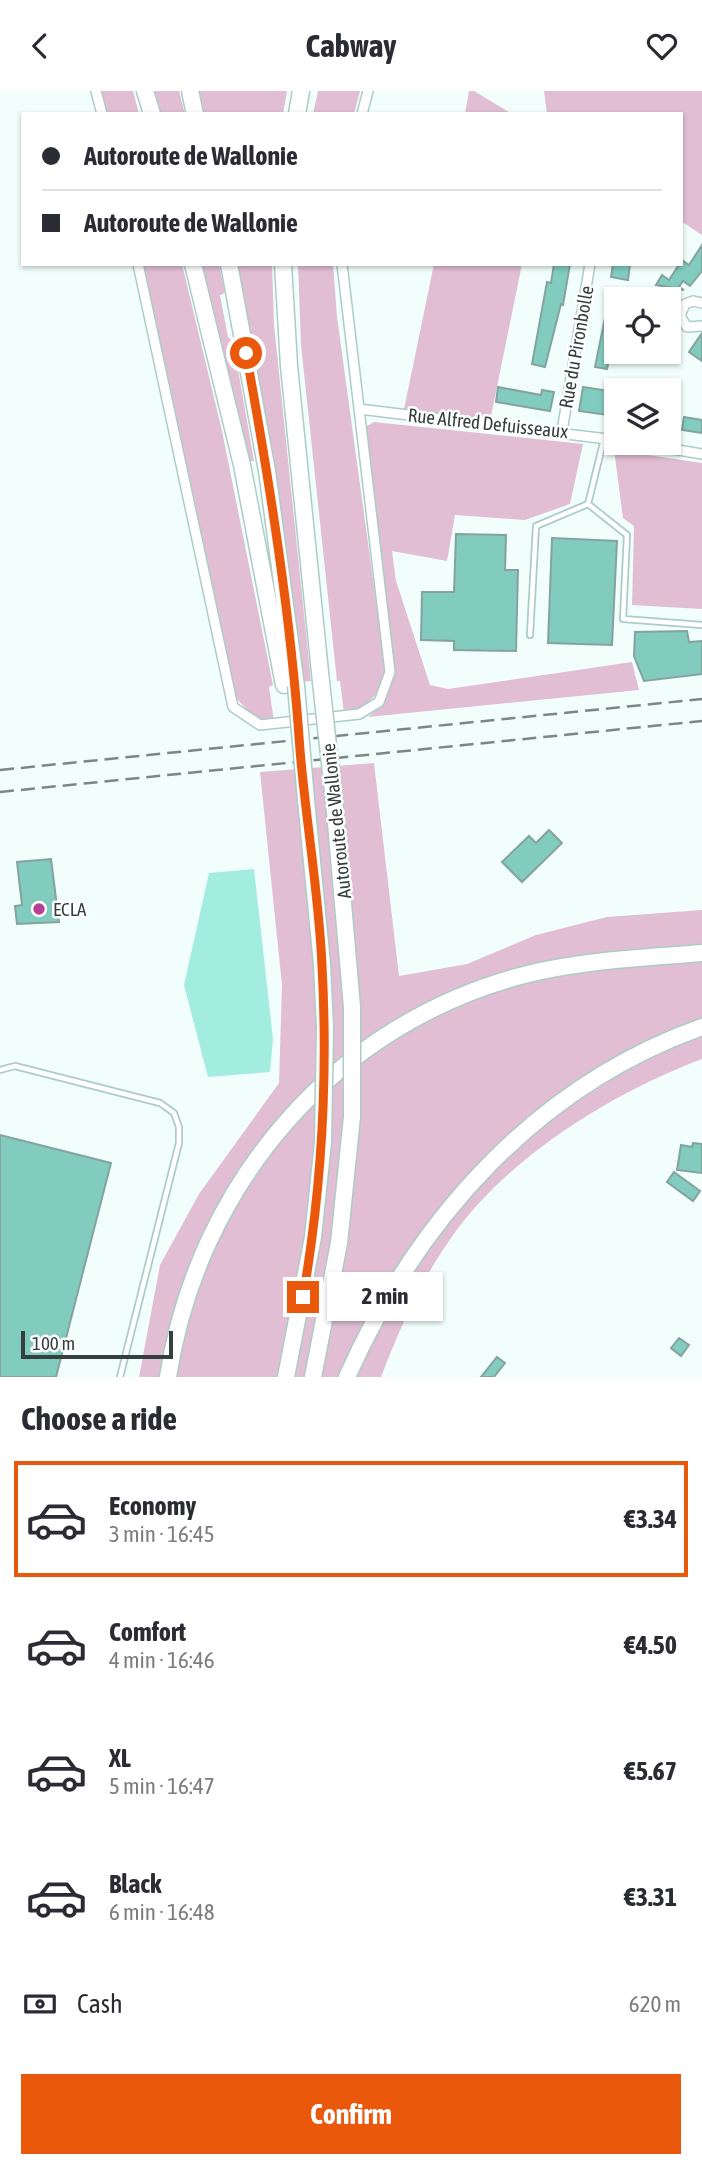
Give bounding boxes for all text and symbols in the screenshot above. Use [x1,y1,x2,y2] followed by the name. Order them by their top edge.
[21,27,59,65] icon: back
[306,27,396,64] text: Cabway
[643,27,681,65] icon: heart
[84,141,298,171] text: Autoroute de Wallonie
[84,208,298,238] text: Autoroute de Wallonie
[554,284,598,410] street label: Rue du Pironbolle
[604,287,681,455] map controls
[604,287,681,364] button: locate
[230,337,262,369] route start
[604,378,681,455] button: layers
[407,404,570,442] street label: Rue Alfred Defuisseaux
[317,742,355,900] street label: Autoroute de Wallonie
[53,898,87,920] place label: ECLA
[31,901,47,917] marker: ECLA
[328,1273,443,1321] callout: 2 min
[287,1281,319,1313] route end
[362,1283,408,1309] text: 2 min
[21,1328,173,1360] scale bar
[32,1332,75,1354] text: 100 m
[21,1400,177,1437] text: Choose a ride
[25,1488,88,1551] icon: car
[109,1491,196,1521] text: Economy
[624,1504,677,1534] text: €3.34
[109,1521,215,1547] text: 3 min · 16:45
[25,1614,88,1677] icon: car
[109,1617,186,1647] text: Comfort
[624,1630,677,1660] text: €4.50
[109,1647,215,1673] text: 4 min · 16:46
[25,1740,88,1803] icon: car
[109,1743,131,1773] text: XL
[624,1756,677,1786] text: €5.67
[109,1773,215,1799] text: 5 min · 16:47
[25,1866,88,1929] icon: car
[109,1869,161,1899] text: Black
[624,1882,677,1912] text: €3.31
[109,1899,215,1925] text: 6 min · 16:48
[21,1985,59,2023] icon: cash
[77,1989,123,2019] text: Cash
[629,1991,681,2017] text: 620 m
[21,2074,681,2154] button: Confirm

